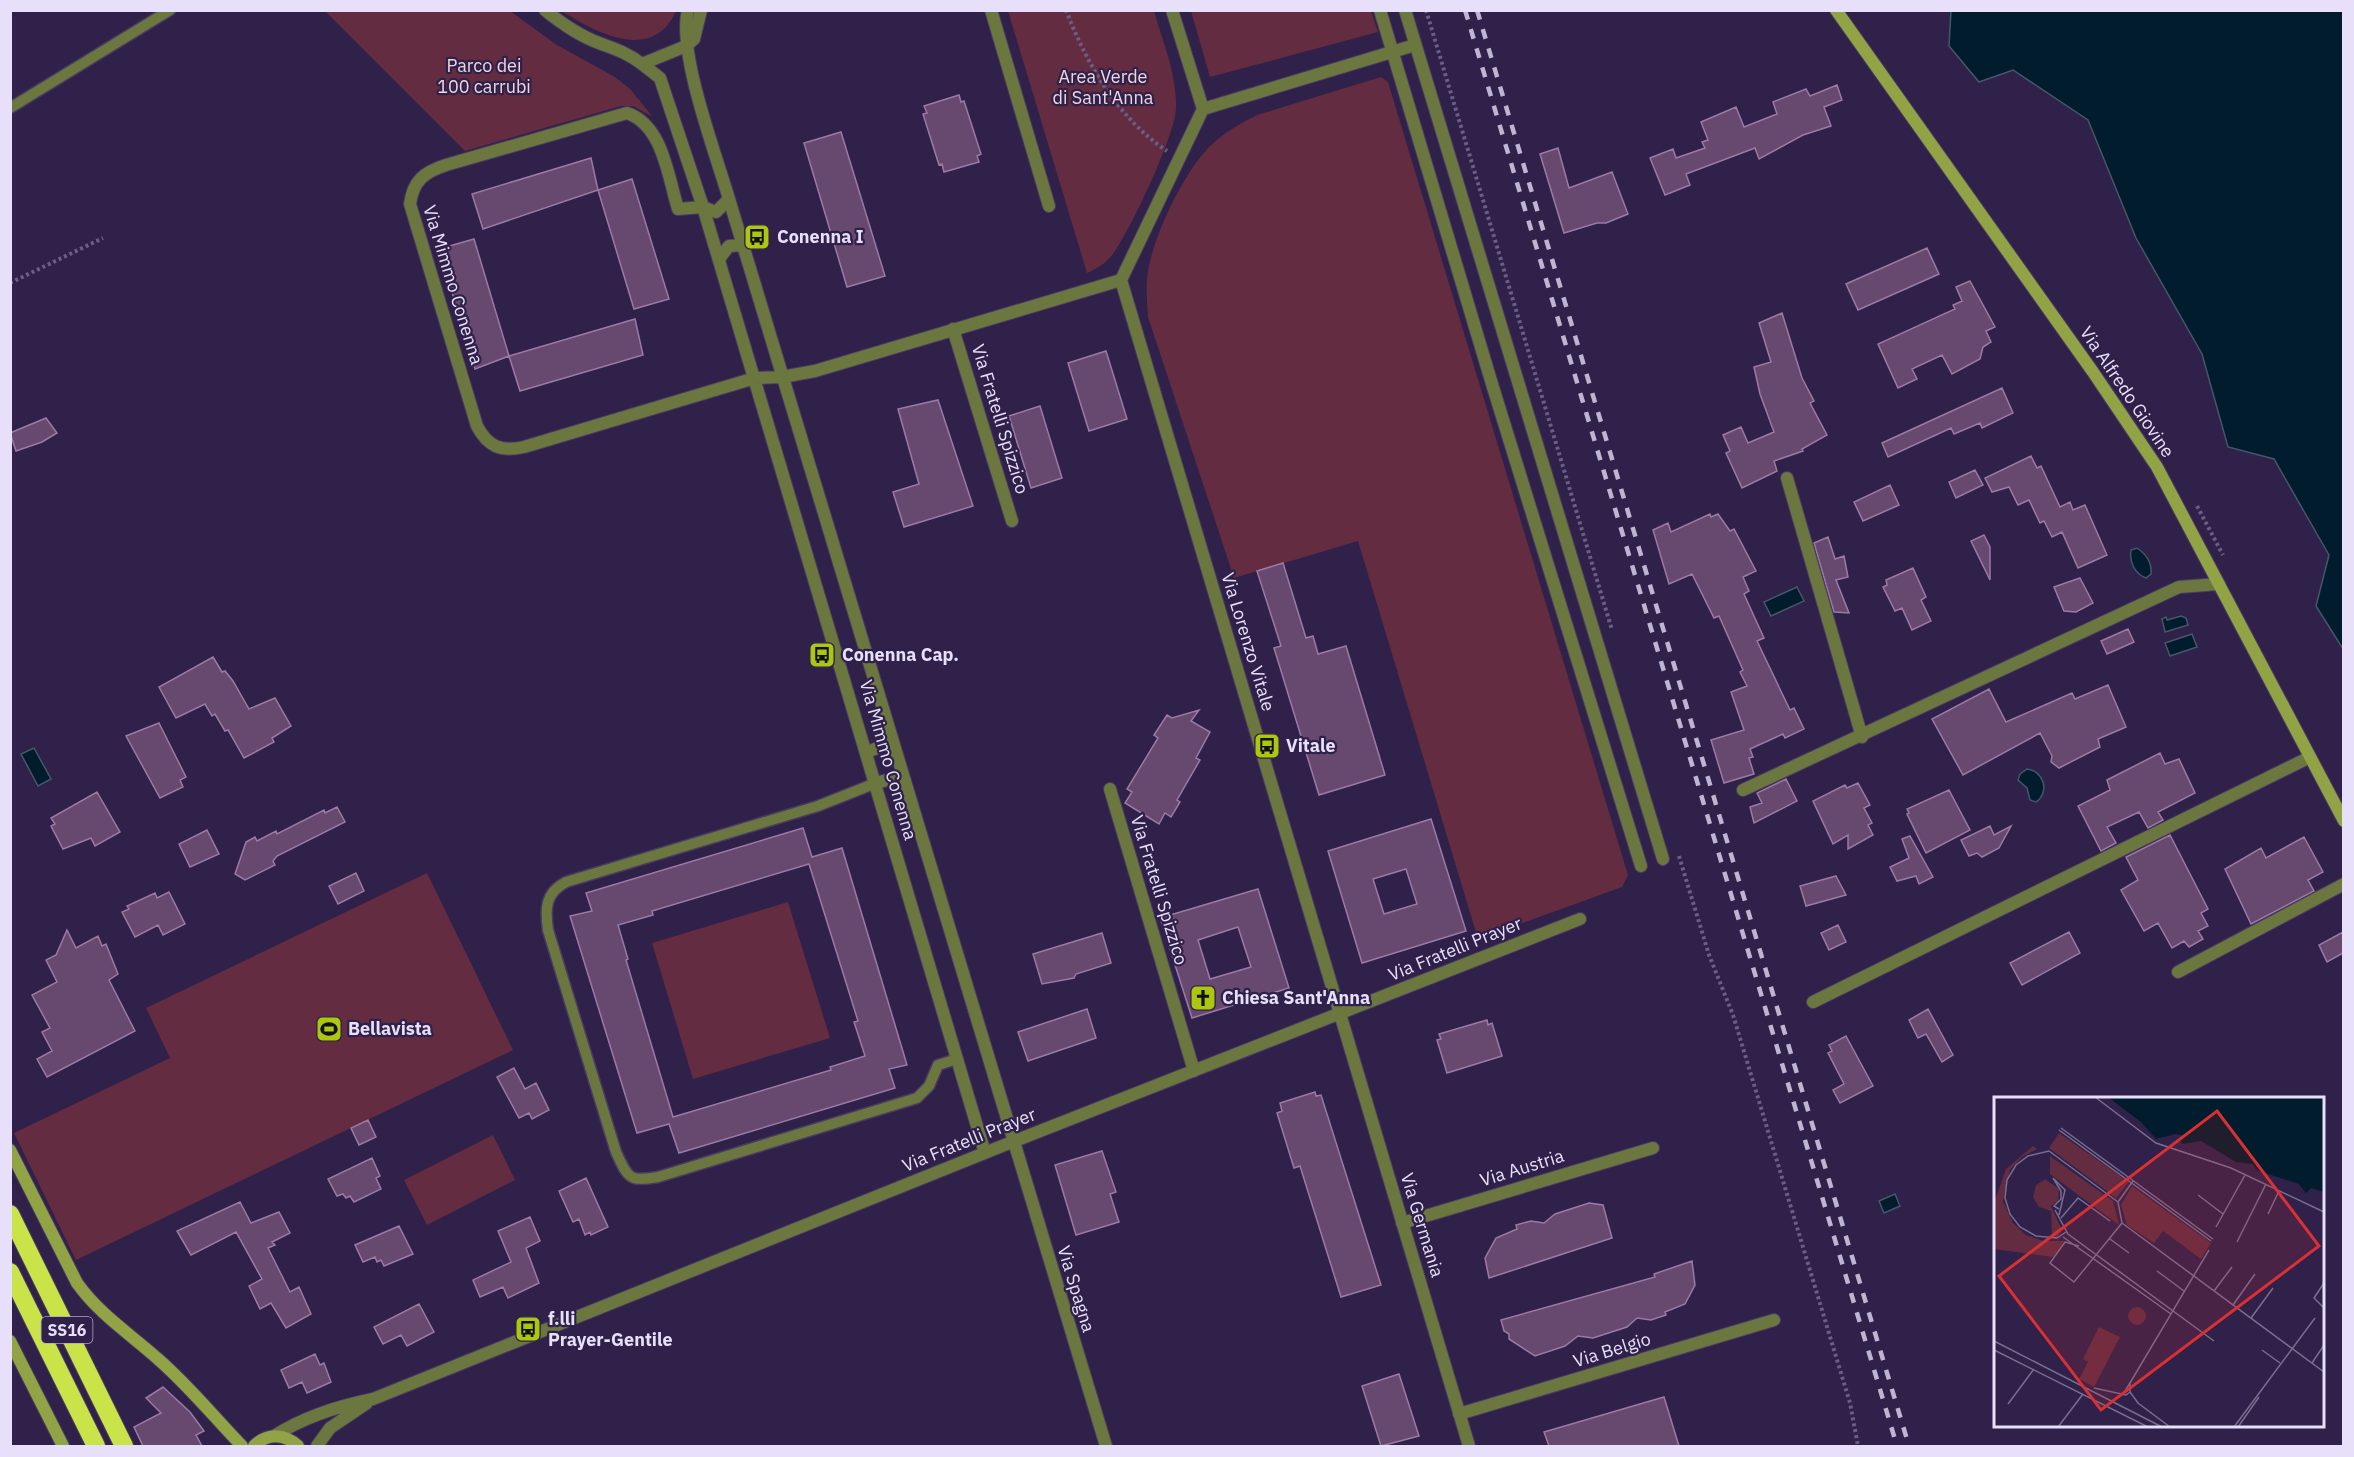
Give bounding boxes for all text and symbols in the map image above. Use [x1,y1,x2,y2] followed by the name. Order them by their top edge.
[437,54,531,98] park label: Parco dei 100 carrubi
[1053,65,1154,109] park label: Area Verde di Sant'Anna
[418,202,489,368] street label: Via Mimmo Conenna
[742,222,772,252] bus stop icon: Conenna I
[777,225,863,248] place label: Conenna I
[2075,322,2180,462] street label: Via Alfredo Giovine
[967,341,1034,497] street label: Via Fratelli Spizzico
[1216,570,1280,714] street label: Via Lorenzo Vitale
[807,640,837,670] bus stop icon: Conenna Cap.
[842,643,959,666] place label: Conenna Cap.
[855,677,922,843] street label: Via Mimmo Conenna
[1252,731,1282,761] bus stop icon: Vitale
[1286,734,1336,757] place label: Vitale
[1126,812,1193,968] street label: Via Fratelli Spizzico
[1385,911,1525,986] street label: Via Fratelli Prayer
[1188,983,1218,1013] church icon: Chiesa Sant'Anna
[1222,986,1370,1009] place label: Chiesa Sant'Anna
[314,1014,344,1044] sports icon: Bellavista
[348,1017,432,1040] place label: Bellavista
[1994,1097,2324,1427] inset map
[899,1102,1039,1177] street label: Via Fratelli Prayer
[1477,1144,1567,1191] street label: Via Austria
[1396,1170,1449,1280] street label: Via Germania
[1052,1243,1101,1335] street label: Via Spagna
[548,1307,673,1351] place label: f.lli Prayer-Gentile
[513,1314,543,1344] bus stop icon: f.lli Prayer-Gentile
[42,1317,92,1343] road number: SS16
[1570,1327,1653,1372] street label: Via Belgio

